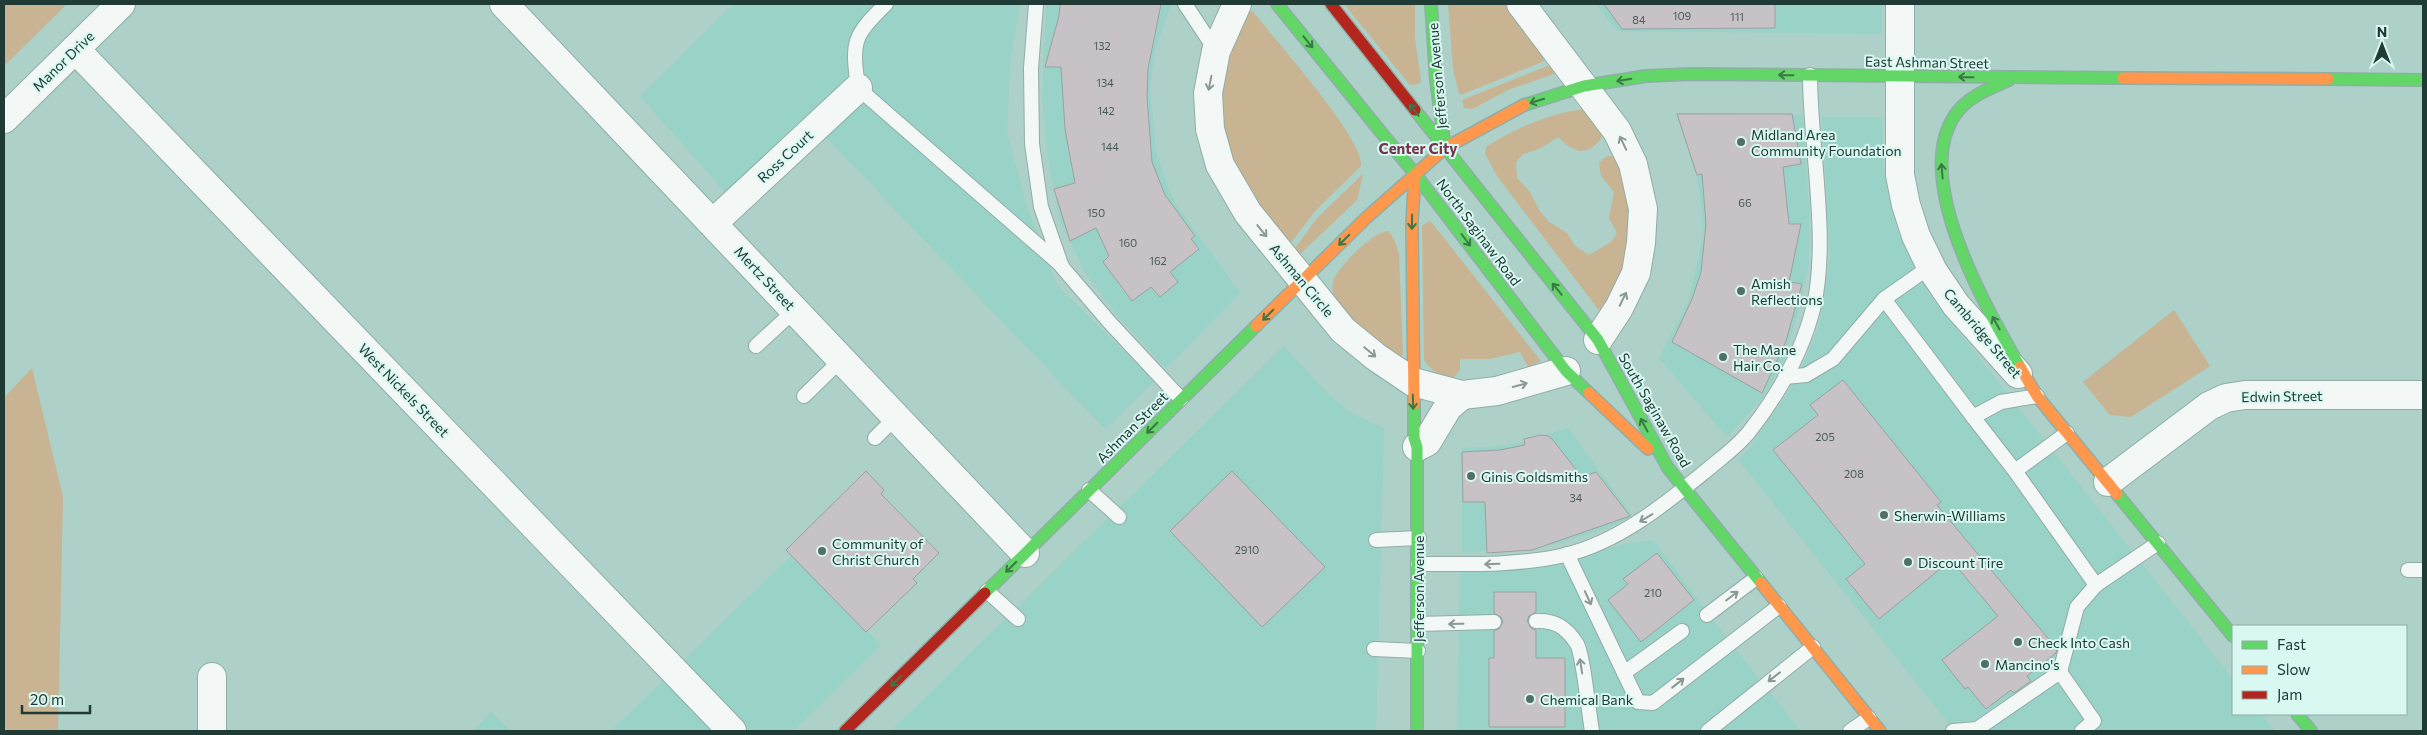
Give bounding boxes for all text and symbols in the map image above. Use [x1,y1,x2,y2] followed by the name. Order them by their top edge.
[1673,9,1692,22] house number: 109
[1730,10,1744,23] house number: 111
[1632,13,1646,26] house number: 84
[2357,20,2407,70] north arrow
[1424,22,1450,130] street label: Jefferson Avenue
[2377,23,2387,40] text: N
[29,27,97,95] street label: Manor Drive
[1302,35,1313,48] one-way arrow
[1093,39,1111,52] house number: 132
[1865,52,1990,72] street label: East Ashman Street
[1778,70,1794,80] one-way arrow
[1958,72,1974,82] one-way arrow
[1205,74,1214,90] one-way arrow
[1616,75,1632,85] one-way arrow
[1096,76,1114,89] house number: 134
[1530,96,1546,106] one-way arrow
[1097,104,1115,117] house number: 142
[1409,104,1420,117] one-way arrow
[754,126,816,186] street label: Ross Court
[1751,126,1902,159] place label: Midland Area Community Foundation
[1618,136,1627,151] one-way arrow
[1735,136,1747,148] marker: Midland Area Community Foundation
[1378,139,1458,157] district label: Center City
[1101,140,1119,153] house number: 144
[1937,163,1947,179] one-way arrow
[1433,175,1525,289] street label: North Saginaw Road
[1738,196,1752,209] house number: 66
[1087,206,1105,219] house number: 150
[1407,214,1417,230] one-way arrow
[1256,224,1267,237] one-way arrow
[1338,233,1350,245] one-way arrow
[1461,233,1471,247] one-way arrow
[1119,236,1137,249] house number: 160
[1266,240,1338,320] street label: Ashman Circle
[731,242,799,314] street label: Mertz Street
[1149,254,1167,267] house number: 162
[1751,275,1823,308] place label: Amish Reflections
[1551,283,1562,296] one-way arrow
[1735,285,1747,297] marker: Amish Reflections
[1941,285,2026,381] street label: Cambridge Street
[1619,292,1628,307] one-way arrow
[1262,308,1274,321] one-way arrow
[1990,317,2000,331] one-way arrow
[355,340,453,440] street label: West Nickels Street
[1733,341,1796,374] place label: The Mane Hair Co.
[1363,346,1376,357] one-way arrow
[1615,350,1695,470] street label: South Saginaw Road
[1717,351,1729,363] marker: The Mane Hair Co.
[1512,380,1528,389] one-way arrow
[2241,387,2323,405] street label: Edwin Street
[1093,388,1171,466] street label: Ashman Street
[1409,394,1418,410] one-way arrow
[1639,418,1649,433] one-way arrow
[1145,422,1158,434] one-way arrow
[1815,430,1835,443] house number: 205
[1844,467,1864,480] house number: 208
[1481,468,1588,485] place label: Ginis Goldsmiths
[1465,470,1477,482] marker: Ginis Goldsmiths
[1570,491,1583,504] house number: 34
[1894,507,2006,524] place label: Sherwin-Williams
[1878,509,1890,521] marker: Sherwin-Williams
[1639,513,1653,523] one-way arrow
[832,535,924,568] place label: Community of Christ Church
[1410,536,1427,642] street label: Jefferson Avenue
[1235,543,1259,556] house number: 2910
[816,545,828,557] marker: Community of Christ Church
[1918,554,2003,571] place label: Discount Tire
[1902,556,1914,568] marker: Discount Tire
[1485,559,1501,569] one-way arrow
[1005,561,1017,573] one-way arrow
[1644,586,1662,599] house number: 210
[1584,590,1594,605] one-way arrow
[1725,591,1738,602] one-way arrow
[1448,619,1464,628] one-way arrow
[2232,625,2407,715] legend
[2028,634,2130,651] place label: Check Into Cash
[2277,635,2306,653] text: Fast
[2012,636,2024,648] marker: Check Into Cash
[1995,656,2060,673] place label: Mancino's
[1576,658,1586,674] one-way arrow
[1979,658,1991,670] marker: Mancino's
[2277,660,2310,678] text: Slow
[1768,672,1781,683] one-way arrow
[889,675,902,687] one-way arrow
[1672,678,1685,689] one-way arrow
[22,682,90,714] scale bar
[2277,685,2302,703] text: Jam
[30,690,64,708] text: 20 m
[1540,691,1634,708] place label: Chemical Bank
[1524,693,1536,705] marker: Chemical Bank

